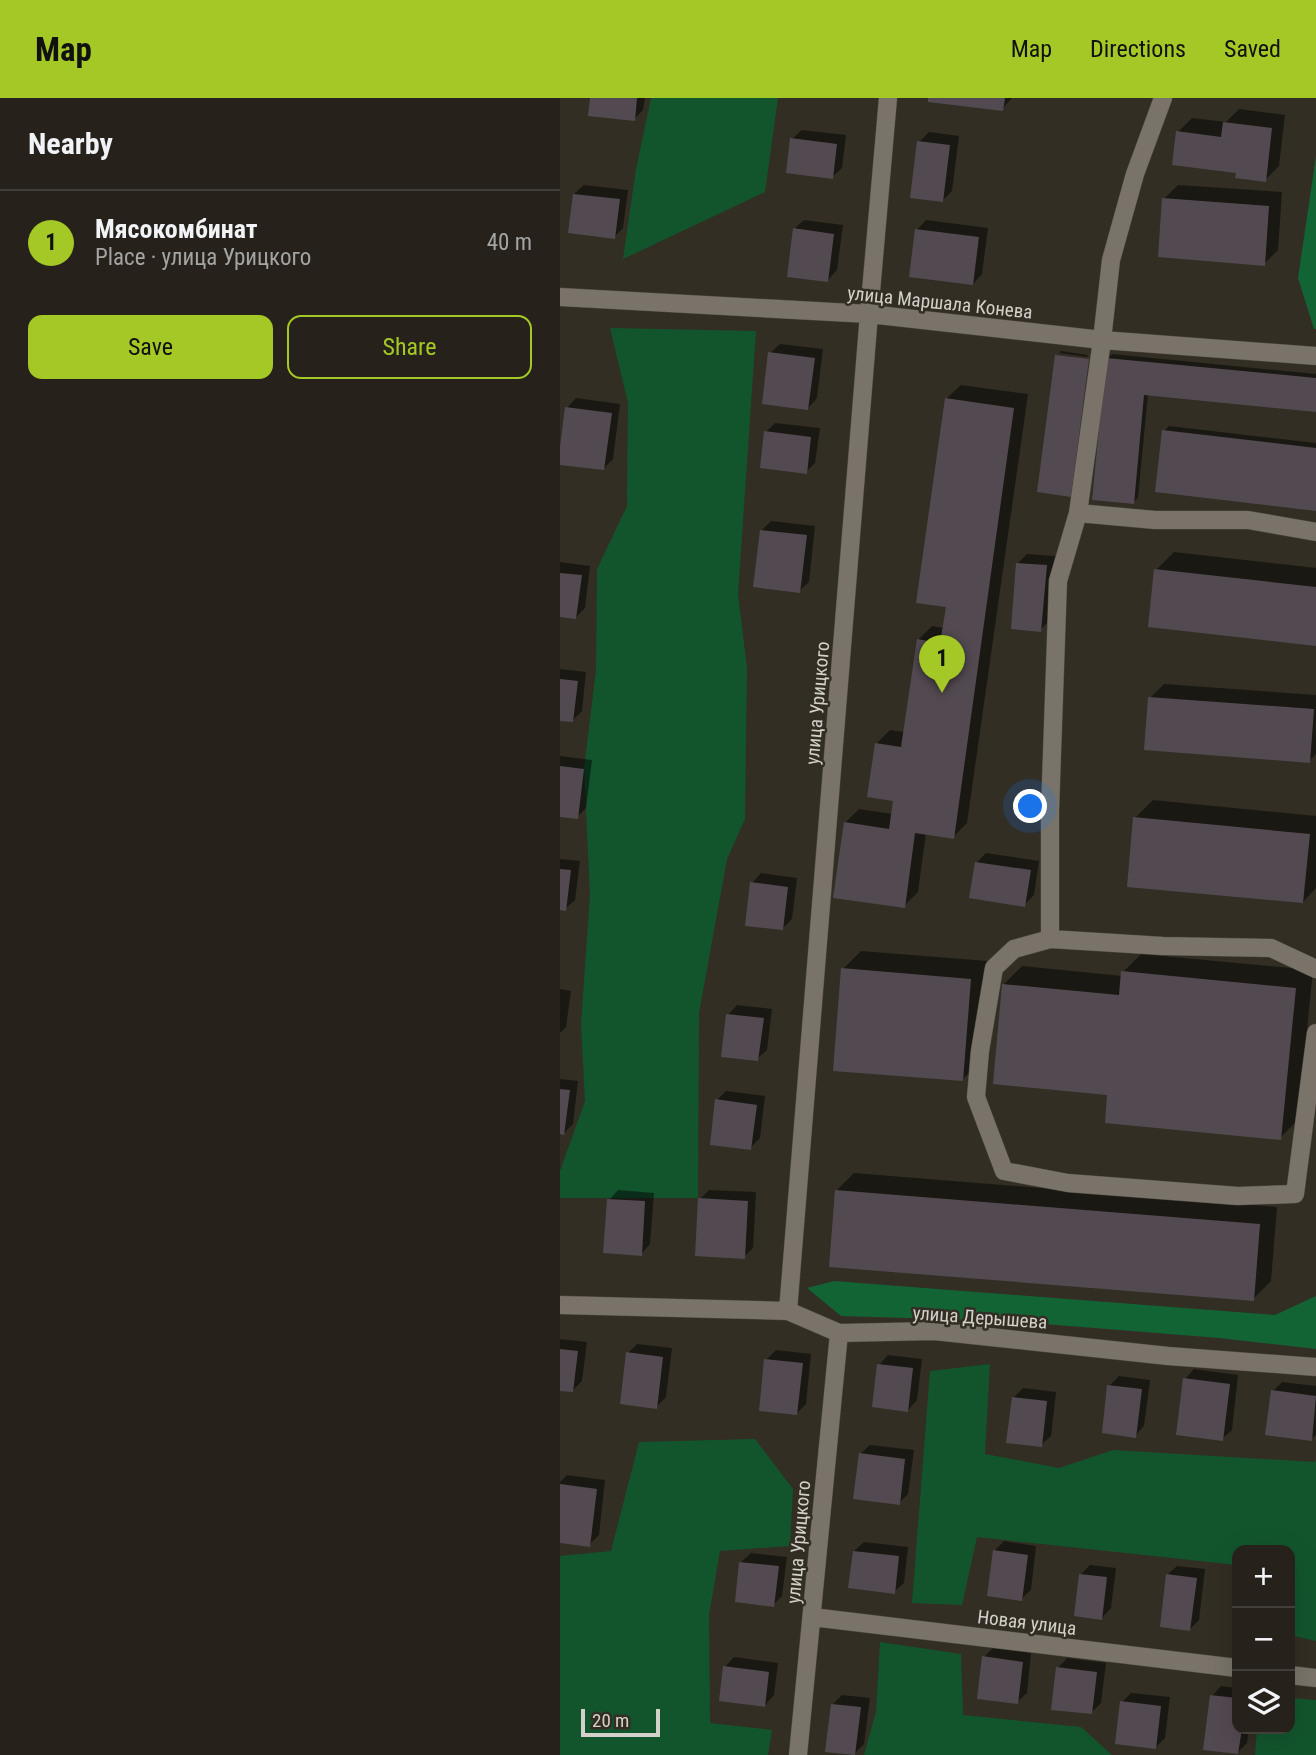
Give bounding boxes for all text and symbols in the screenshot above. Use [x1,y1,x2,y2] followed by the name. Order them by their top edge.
[35,30,92,69] text: Map
[1011,35,1052,63] text: Map
[1090,35,1186,63] text: Directions
[1224,35,1281,63] text: Saved
[28,126,113,161] text: Nearby
[95,214,258,244] text: Мясокомбинат
[45,229,57,256] text: 1
[487,229,532,256] text: 40 m
[95,244,311,271] text: Place · улица Урицкого
[846,281,1034,324] street label: улица Маршала Конева
[28,315,273,379] button: Save
[287,315,532,379] button: Share
[919,635,965,693] pin: 1
[801,640,834,766] street label: улица Урицкого
[1013,789,1047,823] your location
[912,1301,1048,1334] street label: улица Дерышева
[782,1479,815,1605] street label: улица Урицкого
[1232,1545,1295,1734] map controls
[1232,1545,1295,1608] button: +
[976,1605,1078,1640] street label: Новая улица
[1232,1608,1295,1671] button: −
[1232,1671,1295,1734] button: layers
[581,1706,660,1738] scale bar
[592,1709,629,1732] text: 20 m

